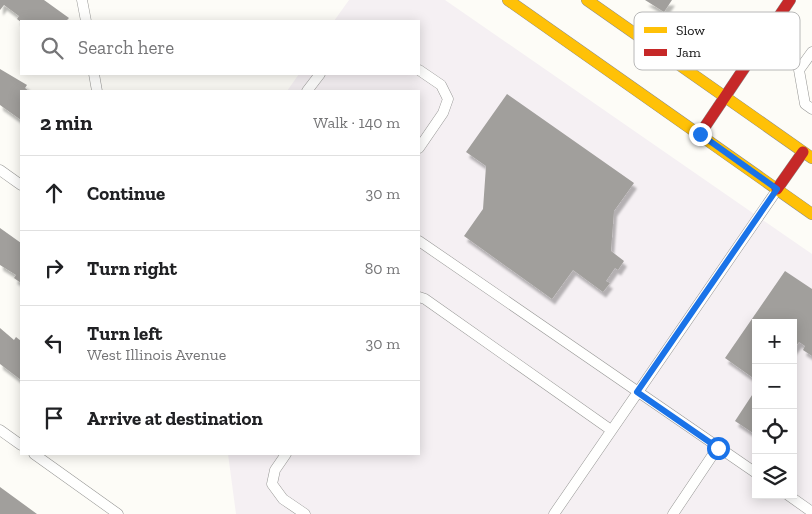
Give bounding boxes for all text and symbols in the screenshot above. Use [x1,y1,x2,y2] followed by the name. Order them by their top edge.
[634,12,800,70] legend
[20,20,420,75] search box
[676,22,705,39] text: Slow
[38,34,66,62] icon: search
[78,36,174,59] text: Search here
[676,44,701,61] text: Jam
[40,110,92,135] text: 2 min
[313,113,400,132] text: Walk · 140 m
[689,123,712,146] route end
[40,179,68,207] icon: ahead
[87,182,165,205] text: Continue
[366,184,400,203] text: 30 m
[40,254,68,282] icon: right
[87,257,177,280] text: Turn right
[365,259,400,278] text: 80 m
[752,319,797,499] map controls
[752,319,797,364] button: +
[87,322,162,345] text: Turn left
[40,329,68,357] icon: left
[366,334,400,353] text: 30 m
[87,345,226,364] text: West Illinois Avenue
[752,364,797,409] button: −
[40,404,68,432] icon: arrive
[87,407,263,430] text: Arrive at destination
[752,409,797,454] button: locate
[707,437,730,460] route start
[752,454,797,499] button: layers

